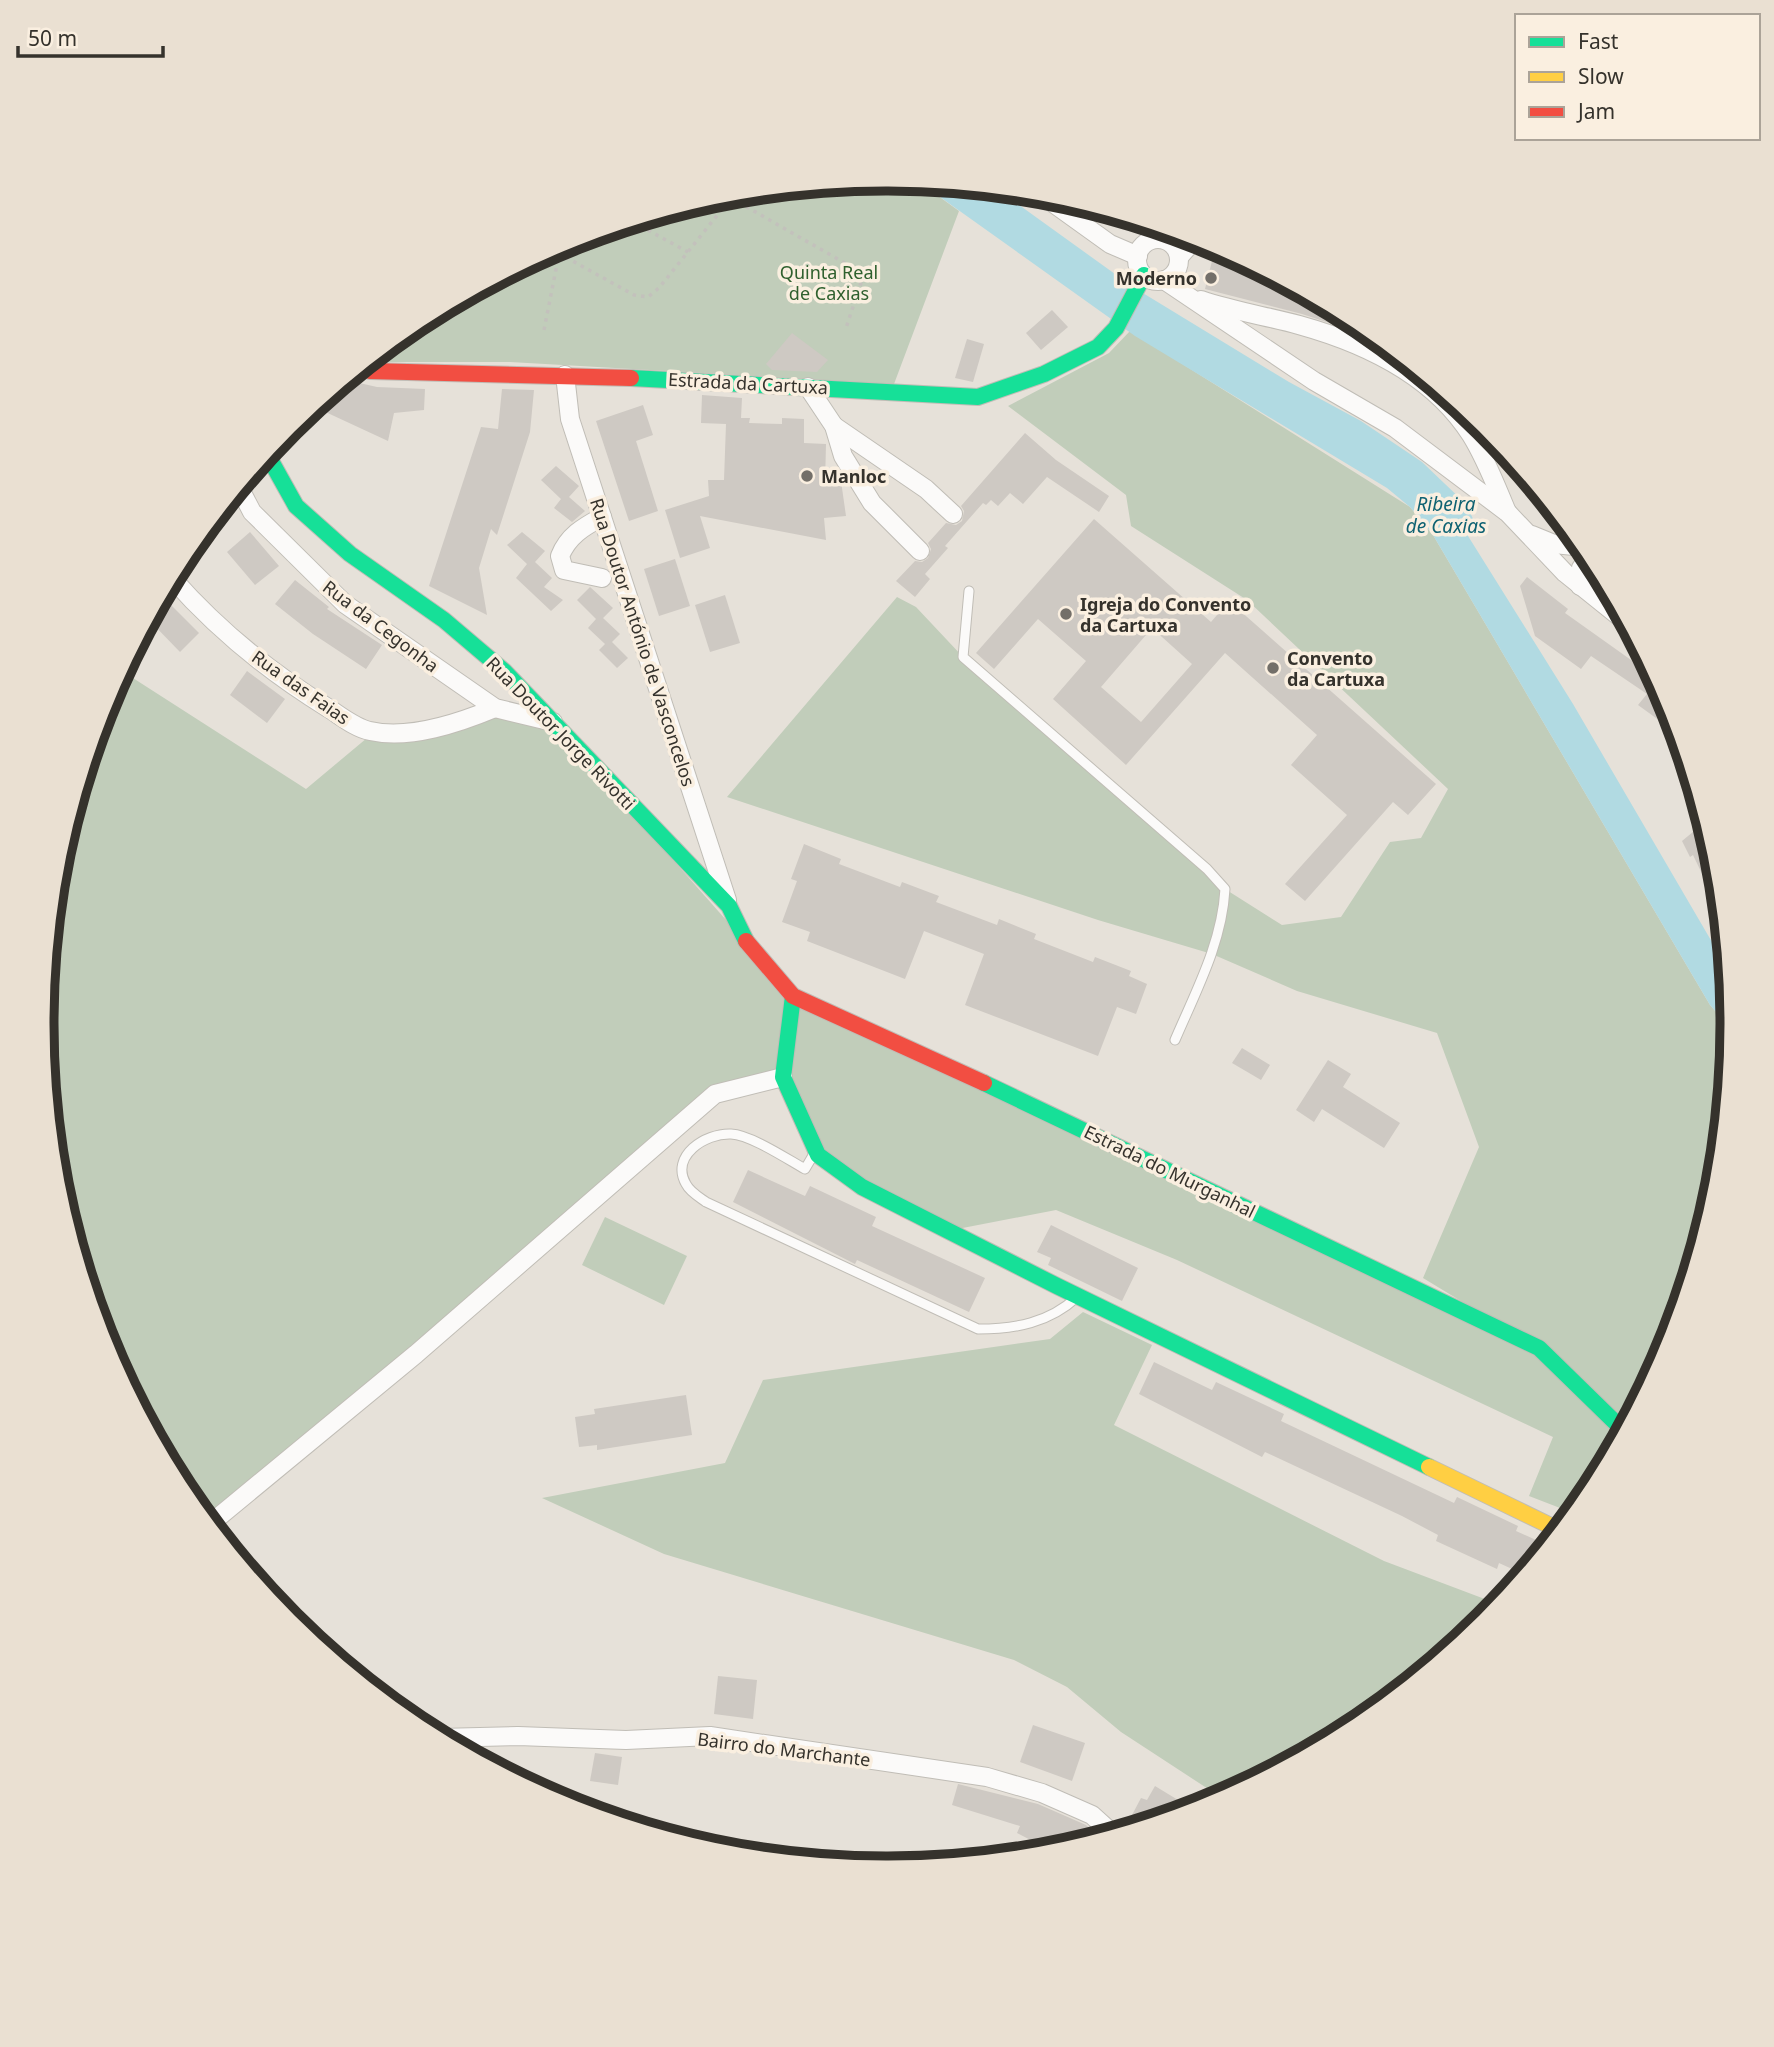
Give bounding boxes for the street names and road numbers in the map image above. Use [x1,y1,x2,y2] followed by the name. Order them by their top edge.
[667,367,829,399] street label: Estrada da Cartuxa
[585,495,701,789] street label: Rua Doutor António de Vasconcelos
[318,575,444,677] street label: Rua da Cegonha
[247,644,355,730] street label: Rua das Faias
[481,651,641,815] street label: Rua Doutor Jorge Rivotti
[1080,1119,1260,1223] street label: Estrada do Murganhal
[696,1726,872,1772] street label: Bairro do Marchante

